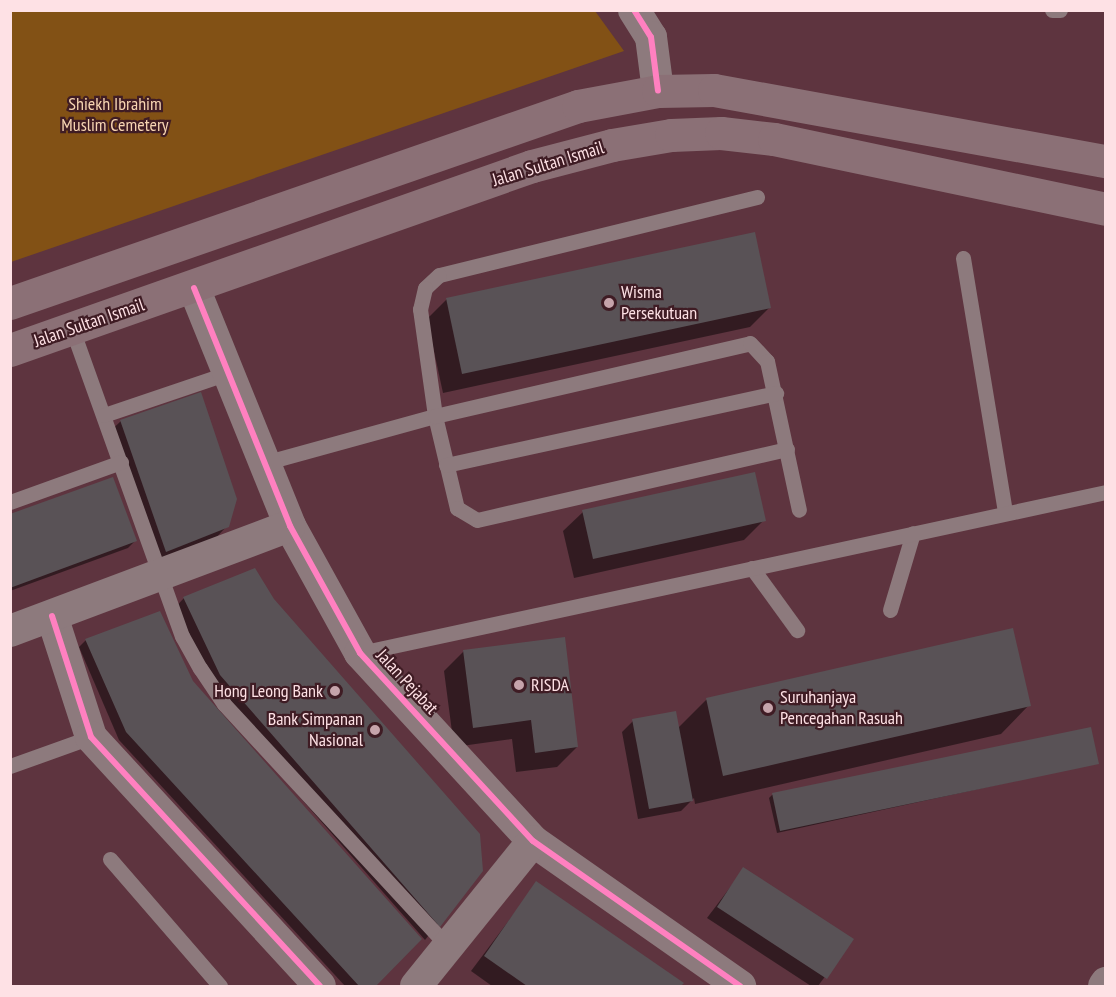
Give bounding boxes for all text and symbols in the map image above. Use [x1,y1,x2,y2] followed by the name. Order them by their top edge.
[61,94,169,136] park label: Shiekh Ibrahim Muslim Cemetery
[490,137,606,191] street label: Jalan Sultan Ismail
[621,282,697,324] place label: Wisma Persekutuan
[31,294,147,352] street label: Jalan Sultan Ismail
[602,296,616,310] marker: Wisma Persekutuan
[372,645,442,719] street label: Jalan Pejabat
[531,674,569,696] place label: RISDA
[512,678,526,692] marker: RISDA
[214,680,323,702] place label: Hong Leong Bank
[328,684,342,698] marker: Hong Leong Bank
[780,687,903,730] place label: Suruhanjaya Pencegahan Rasuah
[761,701,775,715] marker: Suruhanjaya Pencegahan Rasuah
[267,709,363,752] place label: Bank Simpanan Nasional
[368,723,382,737] marker: Bank Simpanan Nasional

